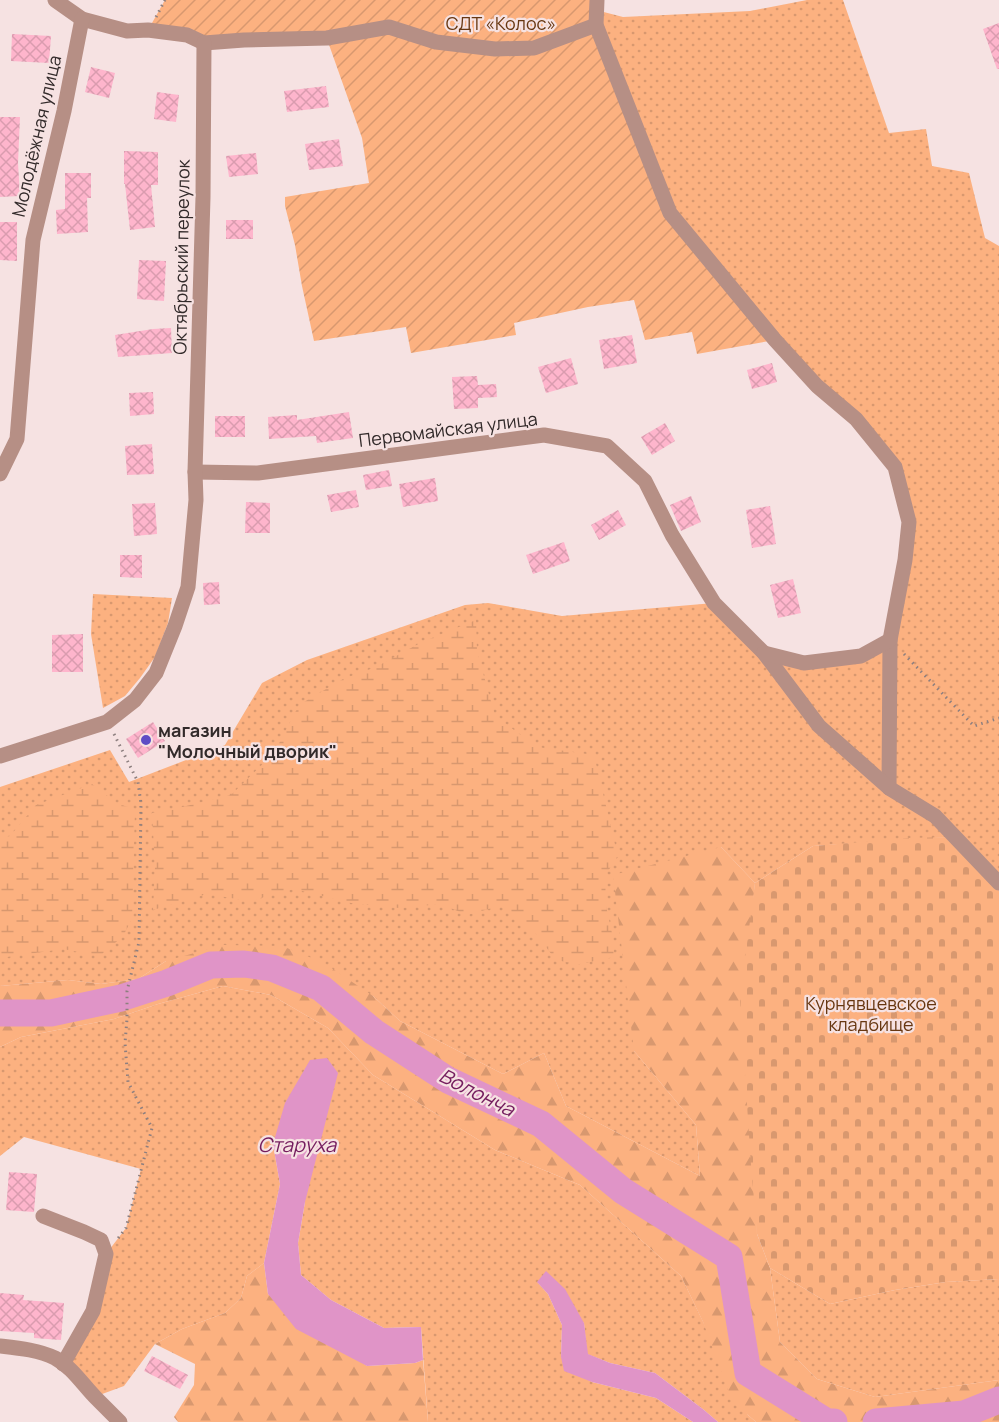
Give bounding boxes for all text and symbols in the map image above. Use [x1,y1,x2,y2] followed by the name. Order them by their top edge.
[446,11,556,35] park label: СДТ «Колос»
[6,53,66,219] street label: Молодёжная улица
[167,158,195,355] street label: Октябрьский переулок
[357,406,539,452] street label: Первомайская улица
[158,718,337,763] place label: магазин "Молочный дворик"
[139,733,153,747] marker: магазин "Молочный дворик"
[805,991,937,1036] park label: Курнявцевское кладбище
[435,1062,520,1123] water label: Волонча
[258,1131,337,1158] water label: Старуха

